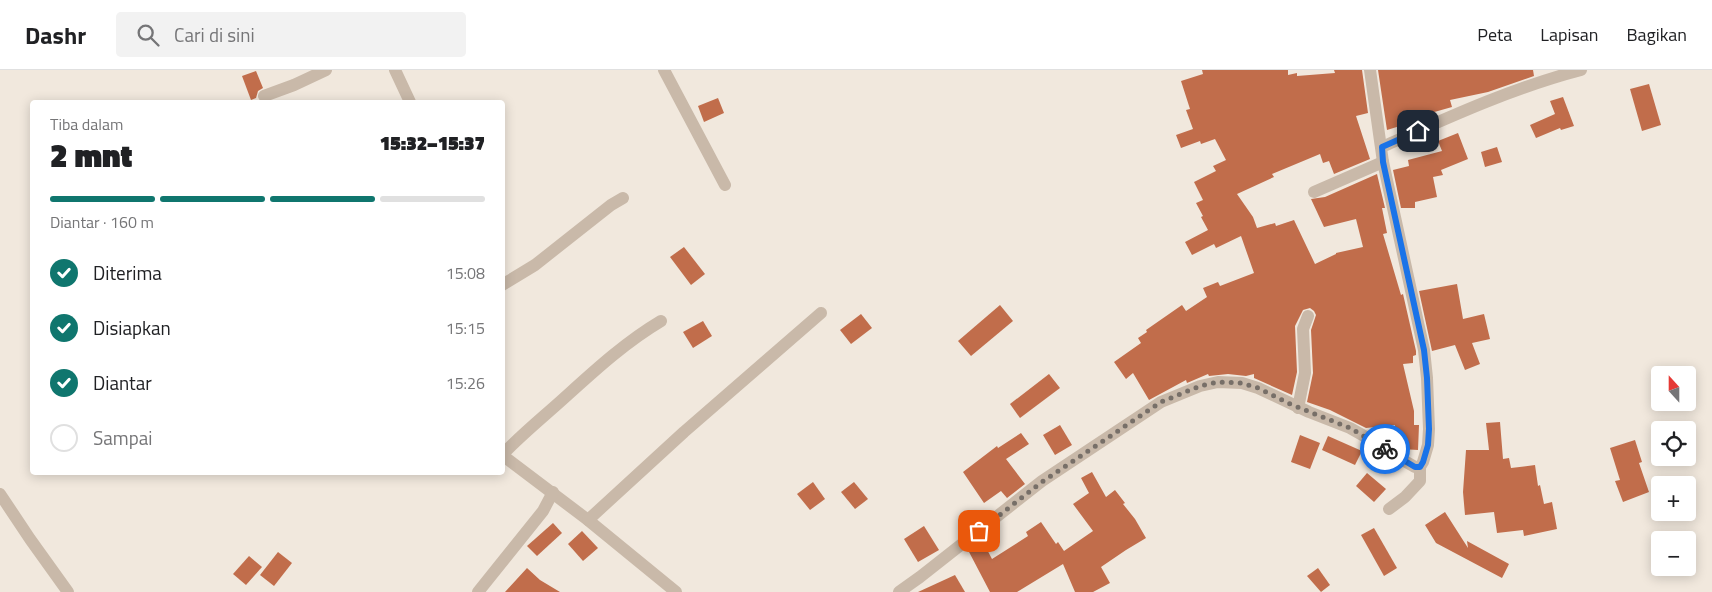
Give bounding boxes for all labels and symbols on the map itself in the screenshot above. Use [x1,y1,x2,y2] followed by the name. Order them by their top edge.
[1397,110,1439,152] pin
[1651,366,1696,411] north arrow
[1360,424,1410,474] courier
[958,510,1000,552] pin

